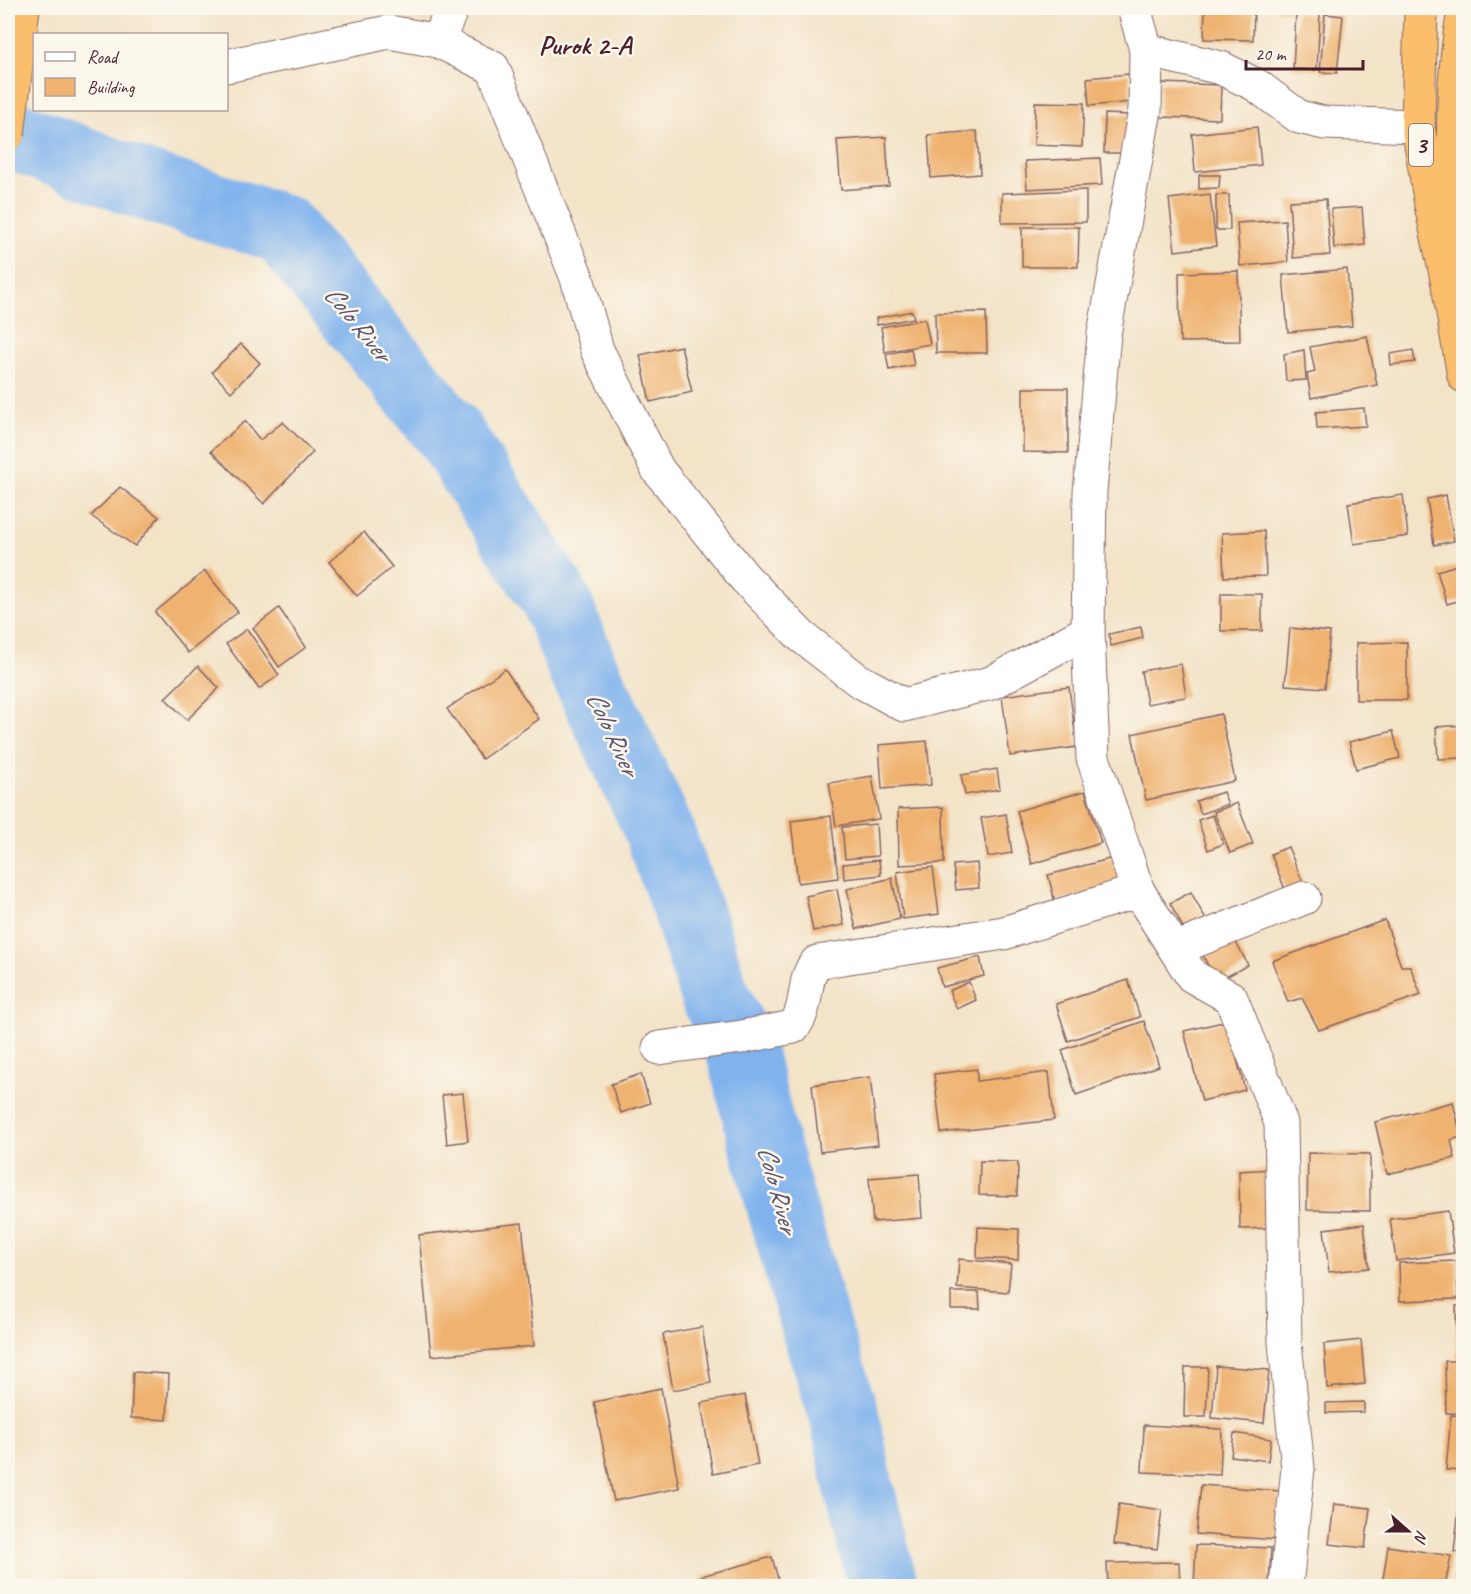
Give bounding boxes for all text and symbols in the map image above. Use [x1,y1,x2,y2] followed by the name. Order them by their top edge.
[539,28,634,62] district label: Purok 2-A
[33,33,228,111] legend
[1246,33,1363,71] scale bar
[1255,43,1288,65] text: 20 m
[87,46,120,68] text: Road
[87,76,136,98] text: Building
[1409,124,1433,166] road number: 3
[317,278,402,372] water label: Colo River
[579,686,649,784] water label: Colo River
[750,1142,807,1240] water label: Colo River
[1378,1501,1438,1561] north arrow
[1409,1528,1432,1547] text: N

